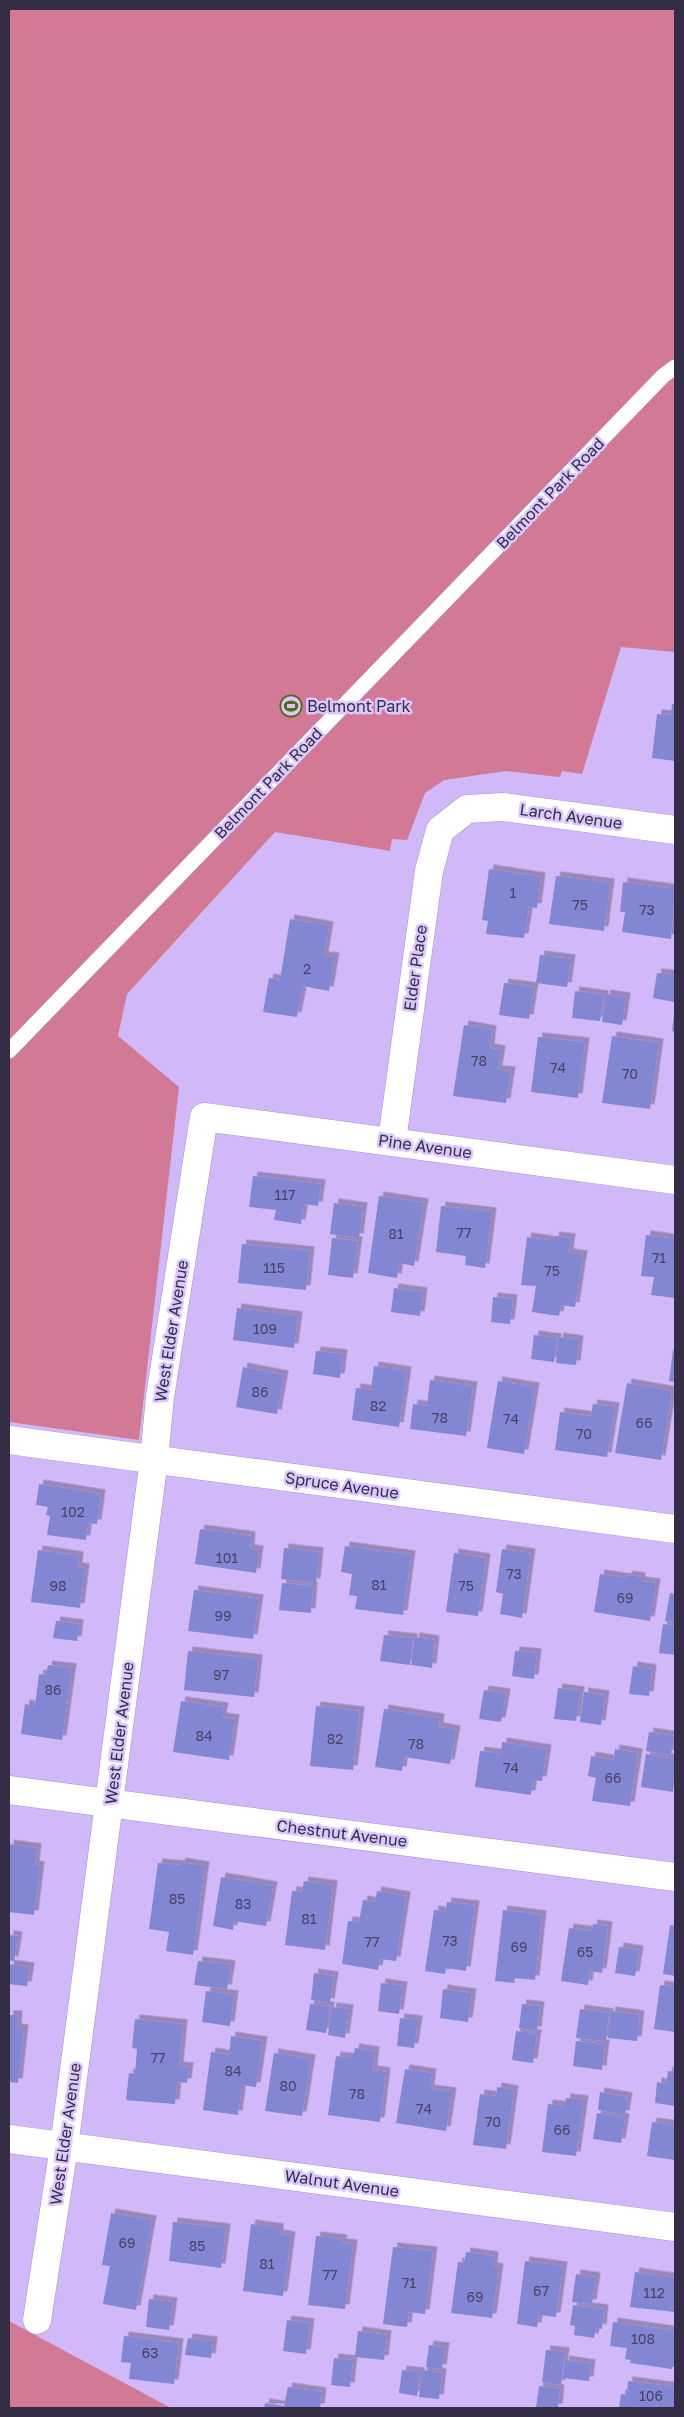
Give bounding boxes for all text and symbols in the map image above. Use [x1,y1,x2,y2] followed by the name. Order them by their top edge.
[492,433,608,553] street label: Belmont Park Road
[279,694,303,718] sports icon: Belmont Park
[307,696,411,716] place label: Belmont Park
[210,723,326,843] street label: Belmont Park Road
[518,799,624,833] street label: Larch Avenue
[510,884,517,901] house number: 1
[572,896,588,913] house number: 75
[639,901,655,918] house number: 73
[399,924,431,1012] street label: Elder Place
[303,960,311,977] house number: 2
[471,1052,487,1069] house number: 78
[550,1059,566,1076] house number: 74
[622,1065,638,1082] house number: 70
[377,1130,473,1162] street label: Pine Avenue
[275,1186,296,1203] house number: 117
[457,1224,471,1241] house number: 77
[388,1225,404,1242] house number: 81
[652,1249,666,1266] house number: 71
[150,1259,192,1403] street label: West Elder Avenue
[263,1259,285,1276] house number: 115
[544,1262,560,1279] house number: 75
[253,1320,277,1337] house number: 109
[251,1383,269,1400] house number: 86
[370,1397,386,1414] house number: 82
[432,1409,448,1426] house number: 78
[503,1410,519,1427] house number: 74
[636,1414,652,1431] house number: 66
[576,1425,592,1442] house number: 70
[284,1467,400,1503] street label: Spruce Avenue
[61,1503,85,1520] house number: 102
[216,1549,238,1566] house number: 101
[506,1565,522,1582] house number: 73
[371,1576,387,1593] house number: 81
[49,1577,67,1594] house number: 98
[458,1577,474,1594] house number: 75
[617,1589,633,1606] house number: 69
[215,1607,231,1624] house number: 99
[100,1661,138,1805] street label: West Elder Avenue
[213,1666,229,1683] house number: 97
[44,1681,62,1698] house number: 86
[195,1727,213,1744] house number: 84
[327,1730,343,1747] house number: 82
[408,1735,424,1752] house number: 78
[503,1759,519,1776] house number: 74
[605,1769,621,1786] house number: 66
[276,1815,408,1851] street label: Chestnut Avenue
[169,1890,185,1907] house number: 85
[235,1895,251,1912] house number: 83
[301,1910,317,1927] house number: 81
[442,1932,458,1949] house number: 73
[365,1933,379,1950] house number: 77
[511,1938,527,1955] house number: 69
[577,1943,593,1960] house number: 65
[151,2049,165,2066] house number: 77
[45,2062,85,2206] street label: West Elder Avenue
[224,2062,242,2079] house number: 84
[279,2077,297,2094] house number: 80
[349,2085,365,2102] house number: 78
[416,2100,432,2117] house number: 74
[485,2113,501,2130] house number: 70
[554,2121,570,2138] house number: 66
[284,2165,400,2201] street label: Walnut Avenue
[119,2234,135,2251] house number: 69
[189,2237,205,2254] house number: 85
[259,2255,275,2272] house number: 81
[323,2266,337,2283] house number: 77
[402,2274,416,2291] house number: 71
[533,2282,549,2299] house number: 67
[643,2284,665,2301] house number: 112
[467,2288,483,2305] house number: 69
[631,2330,655,2347] house number: 108
[142,2344,158,2361] house number: 63
[639,2387,663,2404] house number: 106

